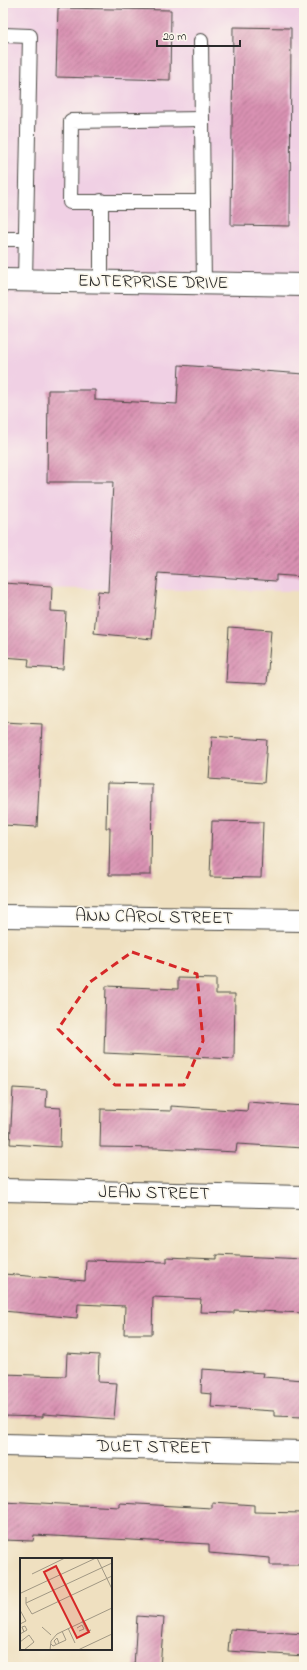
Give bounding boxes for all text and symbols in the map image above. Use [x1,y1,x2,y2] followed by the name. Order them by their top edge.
[157,22,240,48] scale bar
[163,28,186,46] text: 20 m
[78,269,229,297] street label: ENTERPRISE DRIVE
[75,904,233,932] street label: ANN CAROL STREET
[98,1180,210,1208] street label: JEAN STREET
[96,1434,211,1462] street label: DUET STREET
[20,1558,112,1650] inset map

